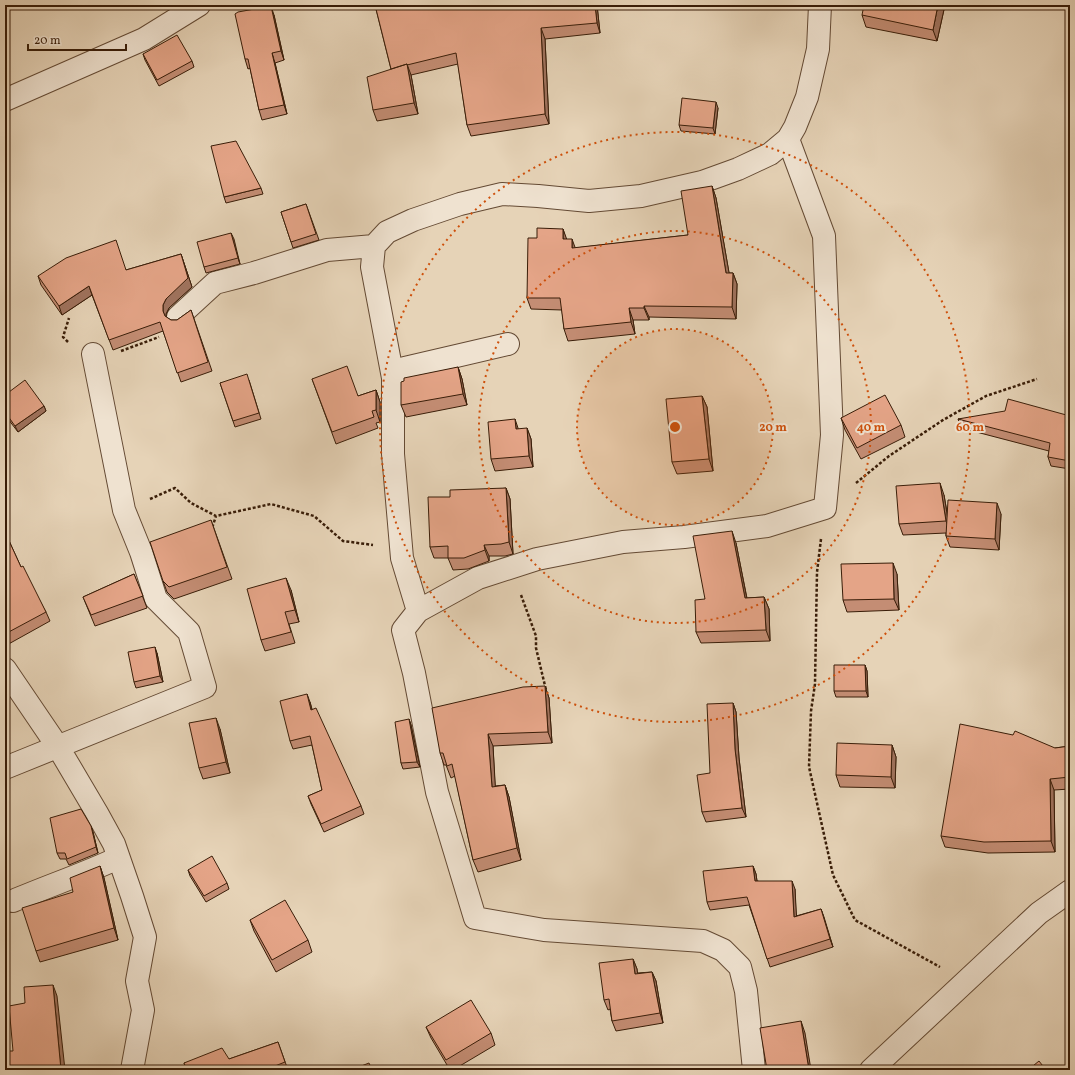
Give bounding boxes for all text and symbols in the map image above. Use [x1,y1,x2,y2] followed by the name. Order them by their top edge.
[28,26,126,52] scale bar
[34,33,61,49] text: 20 m
[668,420,682,434] centre of rings
[759,420,787,436] text: 20 m
[857,420,886,436] text: 40 m
[956,420,984,436] text: 60 m

